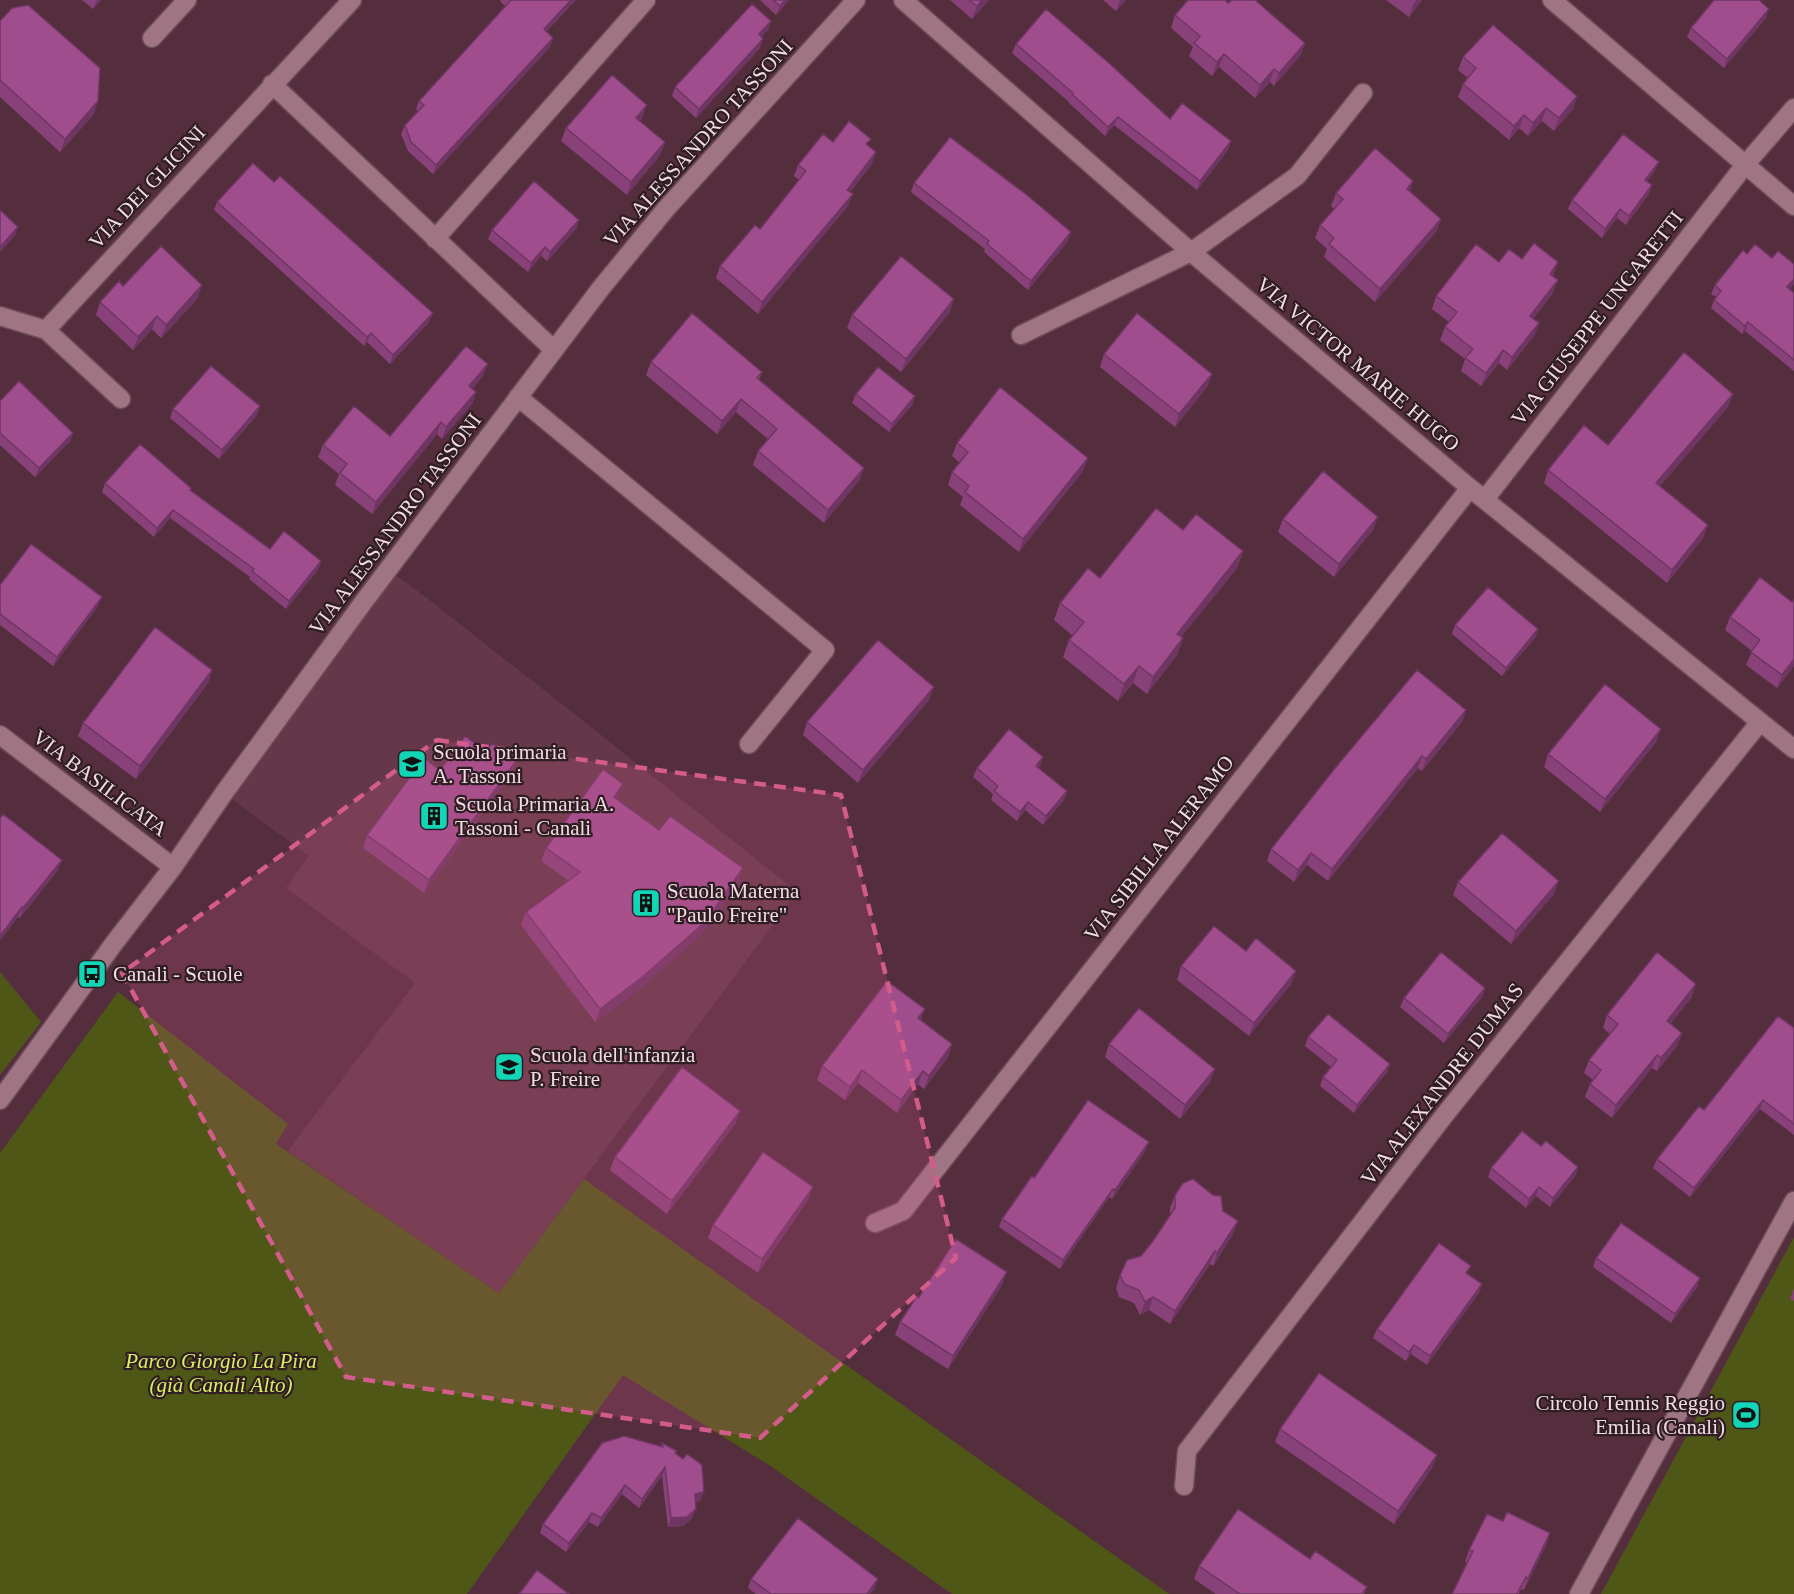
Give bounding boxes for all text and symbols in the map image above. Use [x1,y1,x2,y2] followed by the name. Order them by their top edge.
[598,34,798,252] street label: VIA ALESSANDRO TASSONI
[84,120,210,254] street label: VIA DEI GLICINI
[1506,206,1688,430] street label: VIA GIUSEPPE UNGARETTI
[1252,272,1464,456] street label: VIA VICTOR MARIE HUGO
[304,409,486,639] street label: VIA ALESSANDRO TASSONI
[28,725,173,842] street label: VIA BASILICATA
[433,740,567,788] place label: Scuola primaria A. Tassoni
[396,748,428,780] school or university icon: Scuola primaria A. Tassoni
[1079,751,1239,945] street label: VIA SIBILLA ALERAMO
[455,792,614,840] place label: Scuola Primaria A. Tassoni - Canali
[418,800,450,832] building icon: Scuola Primaria A. Tassoni - Canali
[667,879,800,927] place label: Scuola Materna "Paulo Freire"
[630,887,662,919] building icon: Scuola Materna "Paulo Freire"
[76,958,108,990] bus stop icon: Canali - Scuole
[113,962,242,986] place label: Canali - Scuole
[1356,978,1528,1190] street label: VIA ALEXANDRE DUMAS
[530,1043,696,1091] place label: Scuola dell'infanzia P. Freire
[493,1051,525,1083] school or university icon: Scuola dell'infanzia P. Freire
[124,1349,317,1397] park label: Parco Giorgio La Pira (già Canali Alto)
[1536,1391,1725,1439] place label: Circolo Tennis Reggio Emilia (Canali)
[1730,1399,1762,1431] sports icon: Circolo Tennis Reggio Emilia (Canali)

